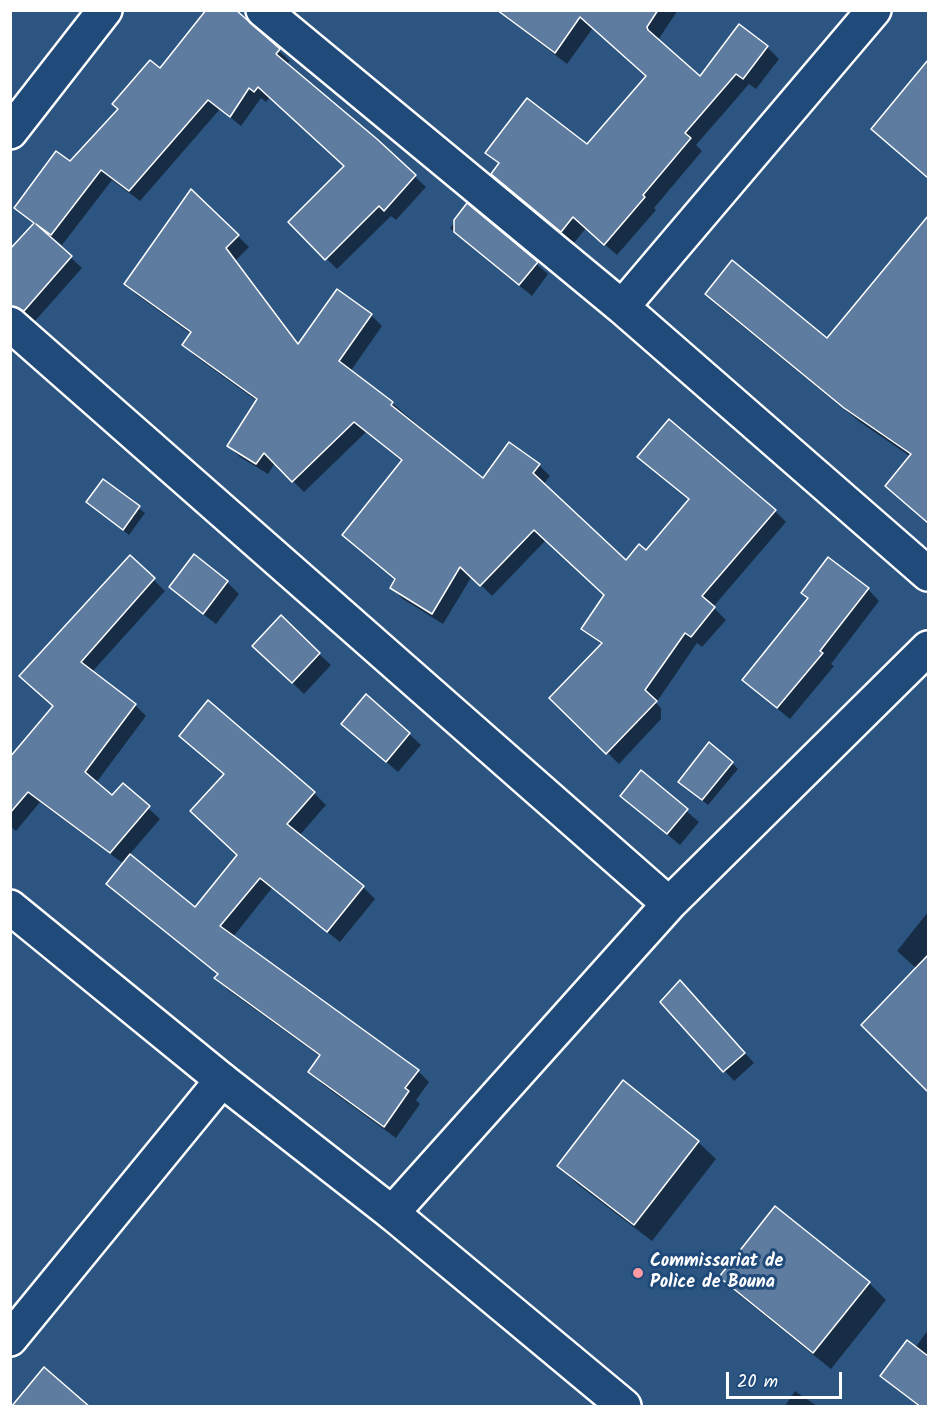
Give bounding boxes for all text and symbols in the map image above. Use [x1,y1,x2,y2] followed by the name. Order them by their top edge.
[650,1252,783,1294] place label: Commissariat de Police de Bouna
[631,1266,645,1280] marker: Commissariat de Police de Bouna
[729,1360,844,1398] scale bar
[737,1368,778,1397] text: 20 m

